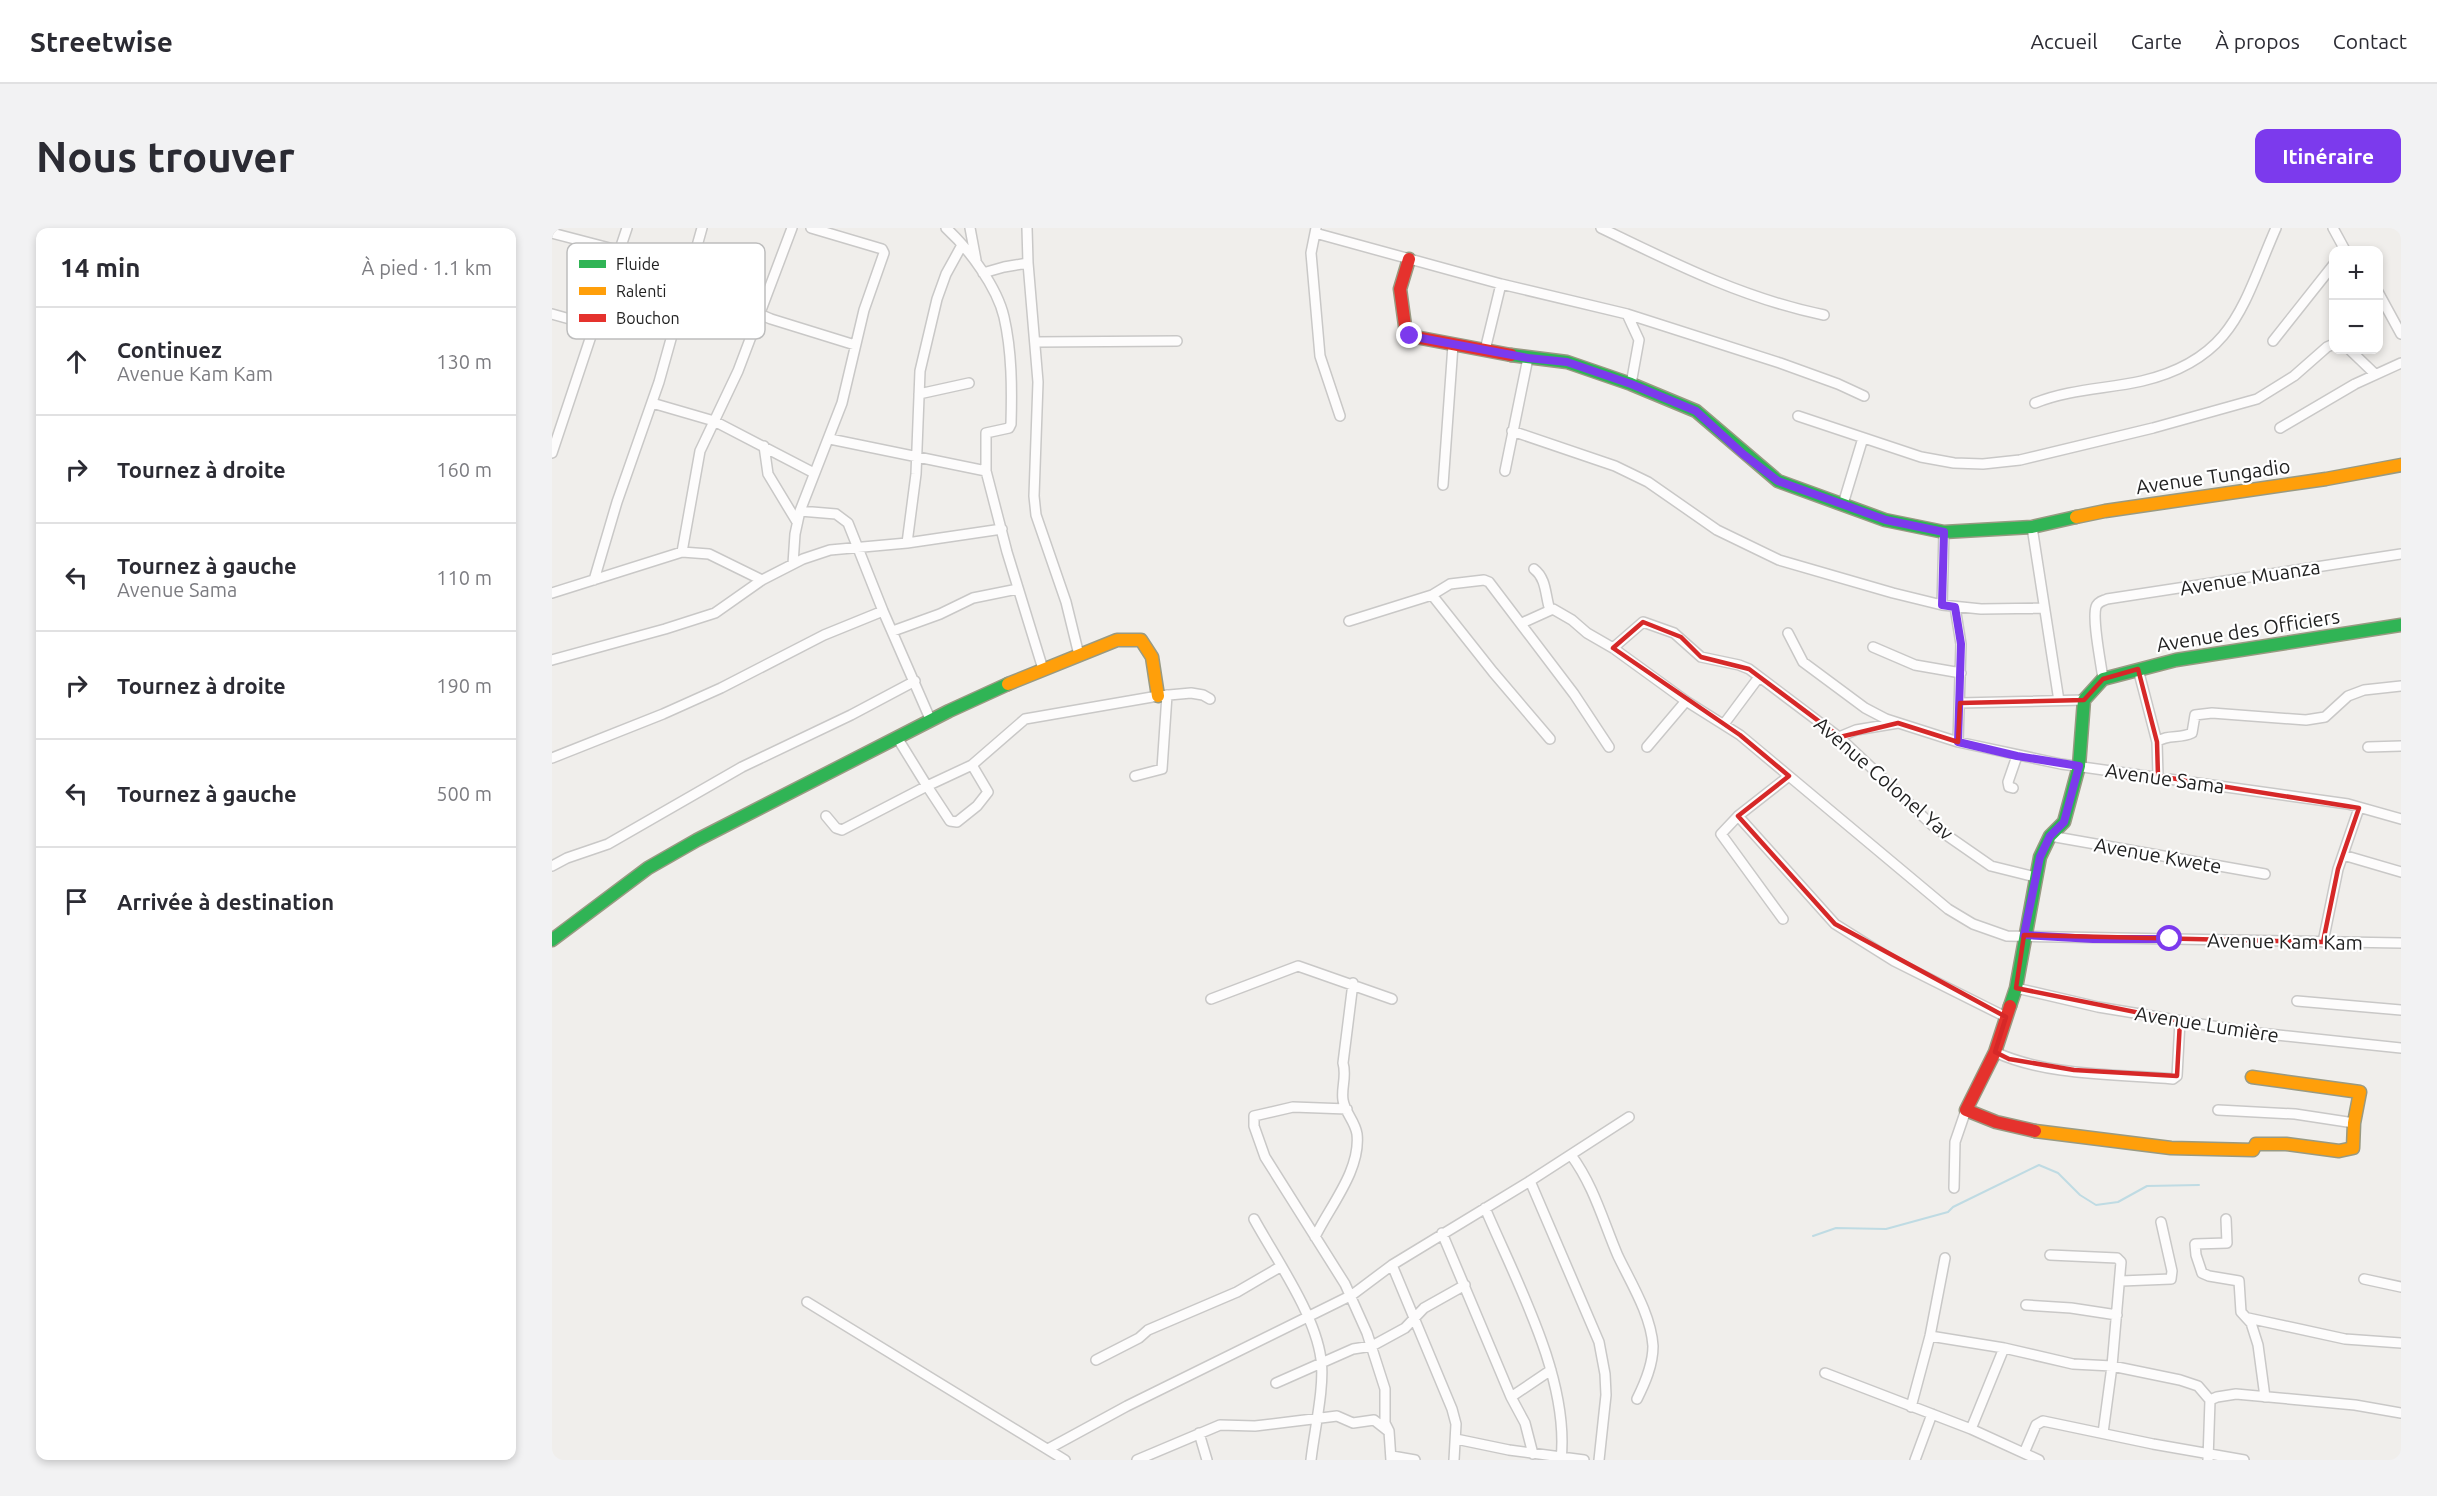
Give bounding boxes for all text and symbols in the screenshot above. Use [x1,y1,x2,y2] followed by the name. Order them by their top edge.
[30,26,173,57] text: Streetwise
[2030,29,2098,53] text: Accueil
[2131,29,2182,53] text: Carte
[2215,29,2300,53] text: À propos
[2333,29,2407,53] text: Contact
[2255,129,2401,183] button: Itinéraire
[36,133,295,180] text: Nous trouver
[567,243,765,339] legend
[2329,246,2383,354] map controls
[2329,246,2383,300] button: +
[60,253,140,282] text: 14 min
[616,255,660,273] text: Fluide
[362,256,492,279] text: À pied · 1.1 km
[616,282,667,300] text: Ralenti
[2329,300,2383,354] button: −
[616,309,680,327] text: Bouchon
[1396,322,1422,348] route end
[117,337,222,362] text: Continuez
[60,345,93,378] icon: ahead
[436,350,492,373] text: 130 m
[117,362,273,385] text: Avenue Kam Kam
[60,453,93,486] icon: right
[2134,454,2292,498] street label: Avenue Tungadio
[117,457,286,482] text: Tournez à droite
[436,458,492,481] text: 160 m
[117,553,297,578] text: Tournez à gauche
[2178,555,2322,599] street label: Avenue Muanza
[60,561,93,594] icon: left
[436,566,492,589] text: 110 m
[117,578,237,601] text: Avenue Sama
[2155,604,2341,656] street label: Avenue des Officiers
[60,669,93,702] icon: right
[117,673,286,698] text: Tournez à droite
[436,674,492,697] text: 190 m
[1810,712,1958,845] street label: Avenue Colonel Yav
[2104,758,2226,798] street label: Avenue Sama
[60,777,93,810] icon: left
[117,781,297,806] text: Tournez à gauche
[436,782,492,805] text: 500 m
[2093,832,2223,878] street label: Avenue Kwete
[60,885,93,918] icon: arrive
[117,889,334,914] text: Arrivée à destination
[2156,925,2182,951] route start
[2207,928,2363,954] street label: Avenue Kam Kam
[2133,1001,2281,1047] street label: Avenue Lumière

